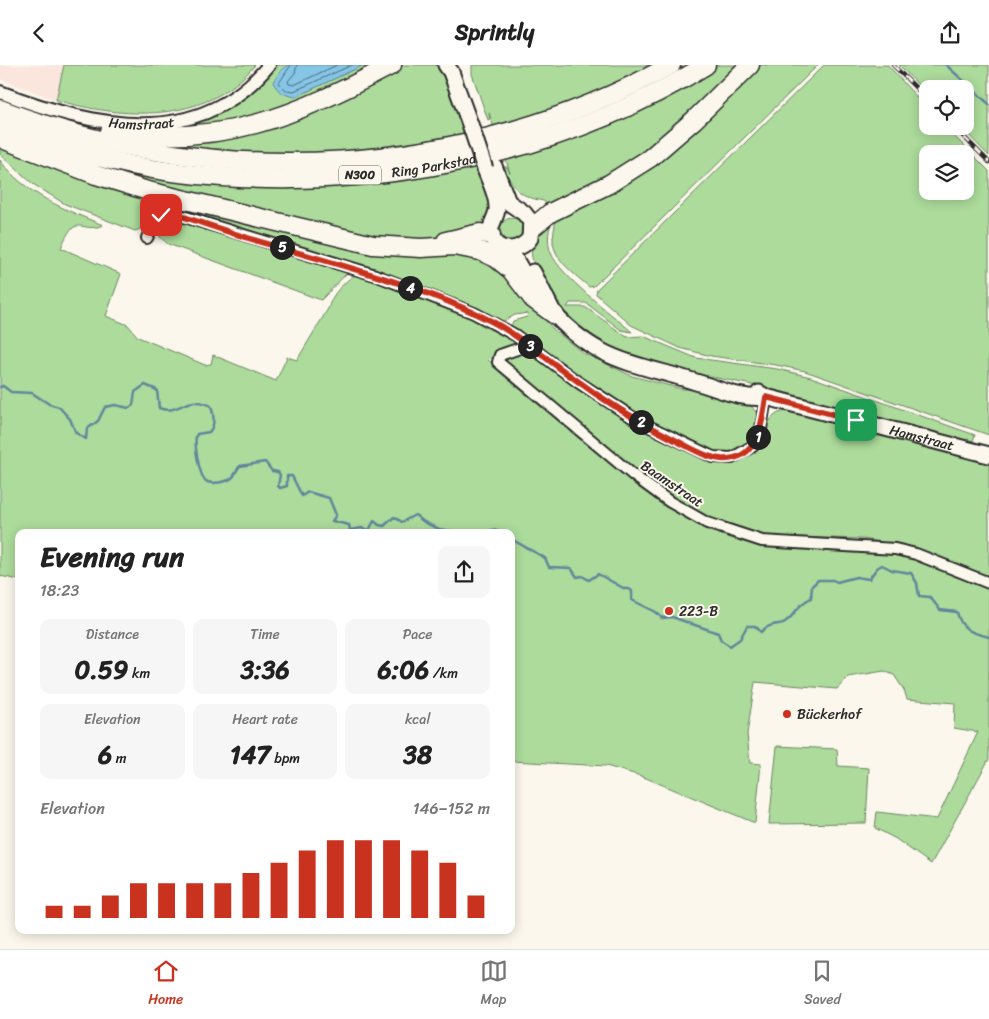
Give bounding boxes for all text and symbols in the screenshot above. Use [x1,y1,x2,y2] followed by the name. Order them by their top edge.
[455,13,534,52] text: Sprintly
[25,19,53,47] icon: back
[936,19,964,47] icon: share
[919,80,974,200] map controls
[919,80,974,135] button: locate
[107,109,176,137] street label: Hamstraat
[390,145,480,185] street label: Ring Parkstad
[919,145,974,200] button: layers
[339,165,381,185] road number: N300
[140,194,182,236] pin
[147,201,175,229] icon: check
[270,235,294,259] pin: 5
[278,235,287,260] text: 5
[398,275,422,301] pin: 4
[406,276,415,301] text: 4
[518,333,542,359] pin: 3
[527,334,534,359] text: 3
[835,399,877,441] pin
[842,406,870,434] icon: arrive
[628,409,654,435] pin: 2
[637,410,646,435] text: 2
[887,417,957,458] street label: Hamstraat
[746,425,770,449] pin: 1
[755,425,762,450] text: 1
[635,454,709,514] street label: Baamstraat
[40,532,184,581] text: Evening run
[438,546,490,598] button: share
[40,576,79,605] text: 18:23
[679,599,718,624] place label: 223-B
[663,605,675,617] marker: 223-B
[86,622,139,647] text: Distance
[250,622,280,647] text: Time
[403,622,433,647] text: Pace
[74,647,128,692] text: 0.59
[240,647,290,692] text: 3:36
[377,647,429,692] text: 6:06
[128,661,150,686] text: km
[429,661,458,686] text: /km
[797,702,863,727] place label: Bückerhof
[84,707,141,732] text: Elevation
[232,707,298,732] text: Heart rate
[405,707,430,732] text: kcal
[781,708,793,720] marker: Bückerhof
[98,732,112,777] text: 6
[230,732,271,777] text: 147
[403,732,432,777] text: 38
[112,746,127,771] text: m
[271,746,300,771] text: bpm
[40,794,105,823] text: Elevation
[413,794,490,823] text: 146–152 m
[148,957,183,1012] tab: Home
[480,957,508,1012] tab: Map
[804,957,841,1012] tab: Saved

